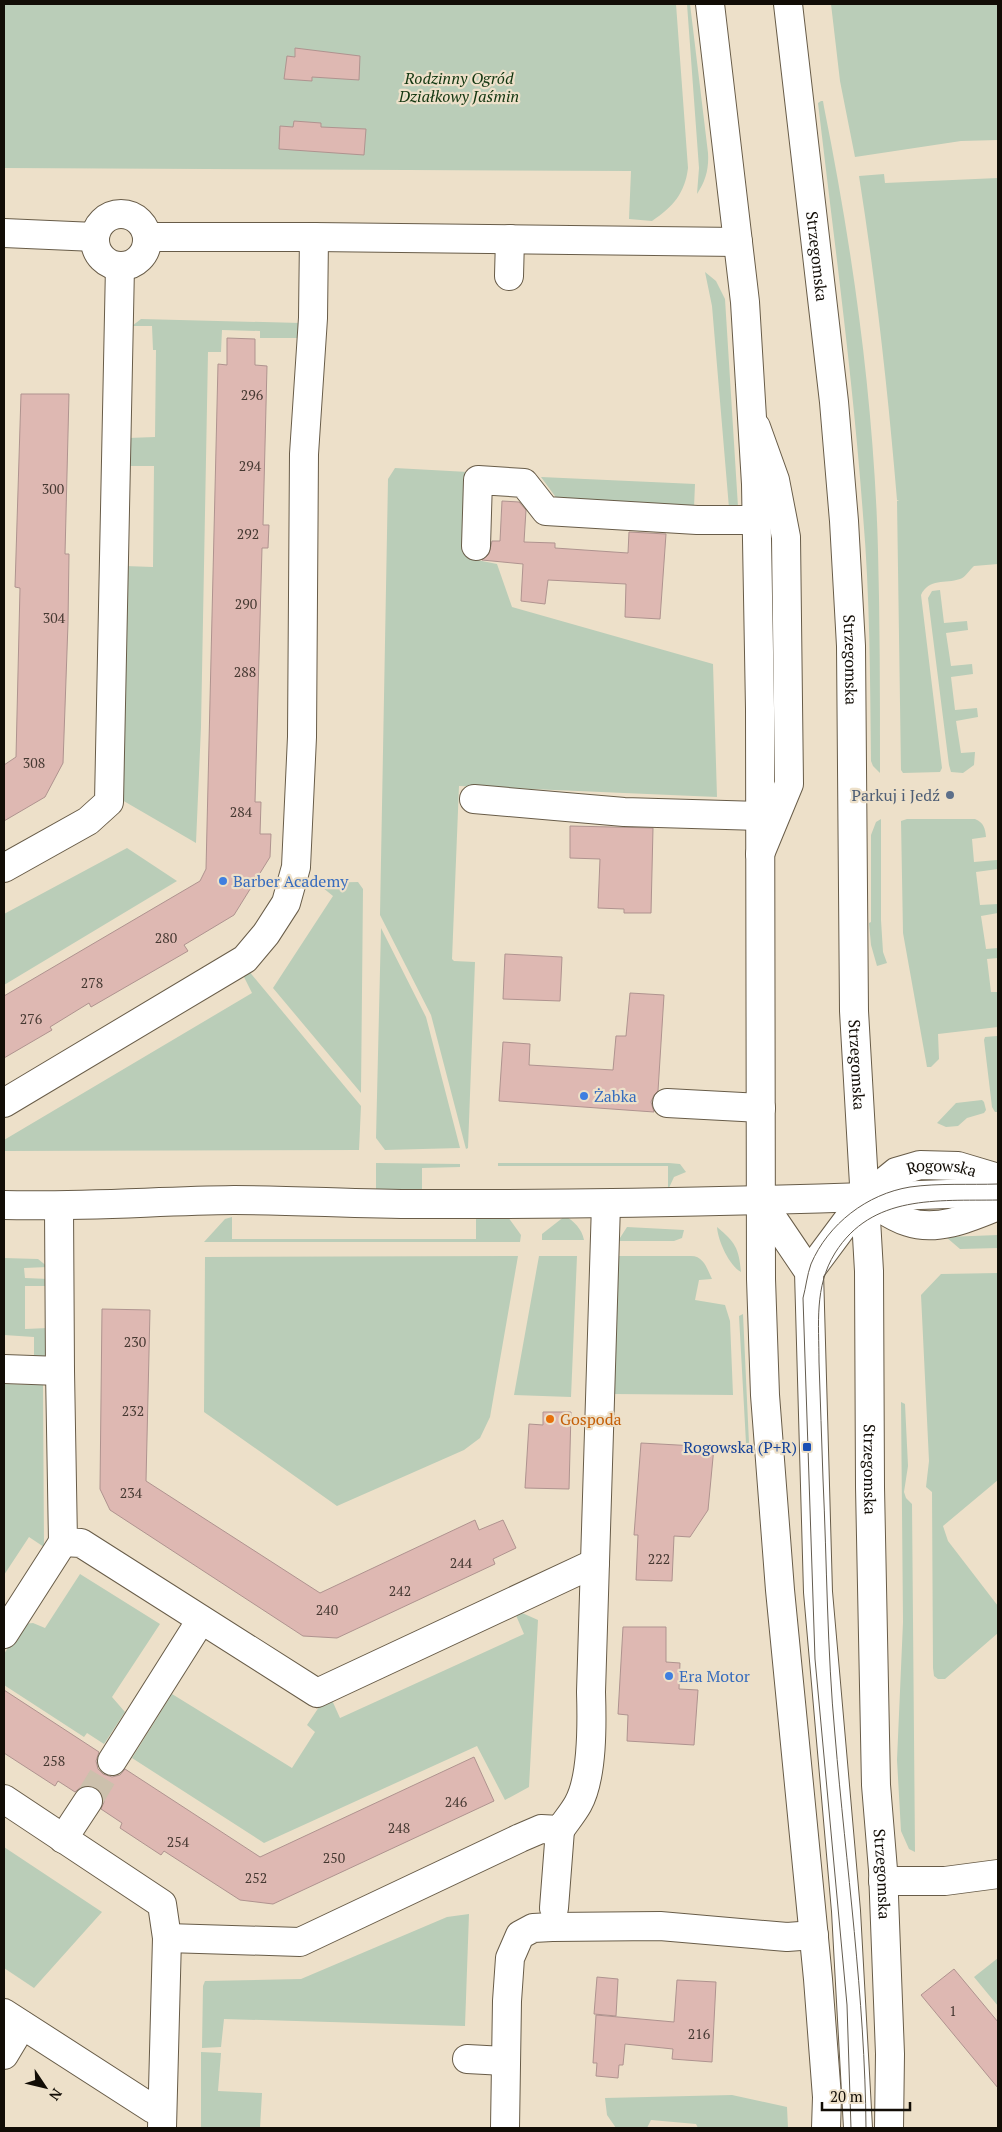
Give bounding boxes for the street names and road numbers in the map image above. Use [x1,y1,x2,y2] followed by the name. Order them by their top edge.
[801,210,833,303] street label: Strzegomska
[838,614,862,705] street label: Strzegomska
[843,1019,871,1111] street label: Strzegomska
[904,1154,979,1182] street label: Rogowska
[859,1424,882,1515] street label: Strzegomska
[869,1828,896,1920] street label: Strzegomska

